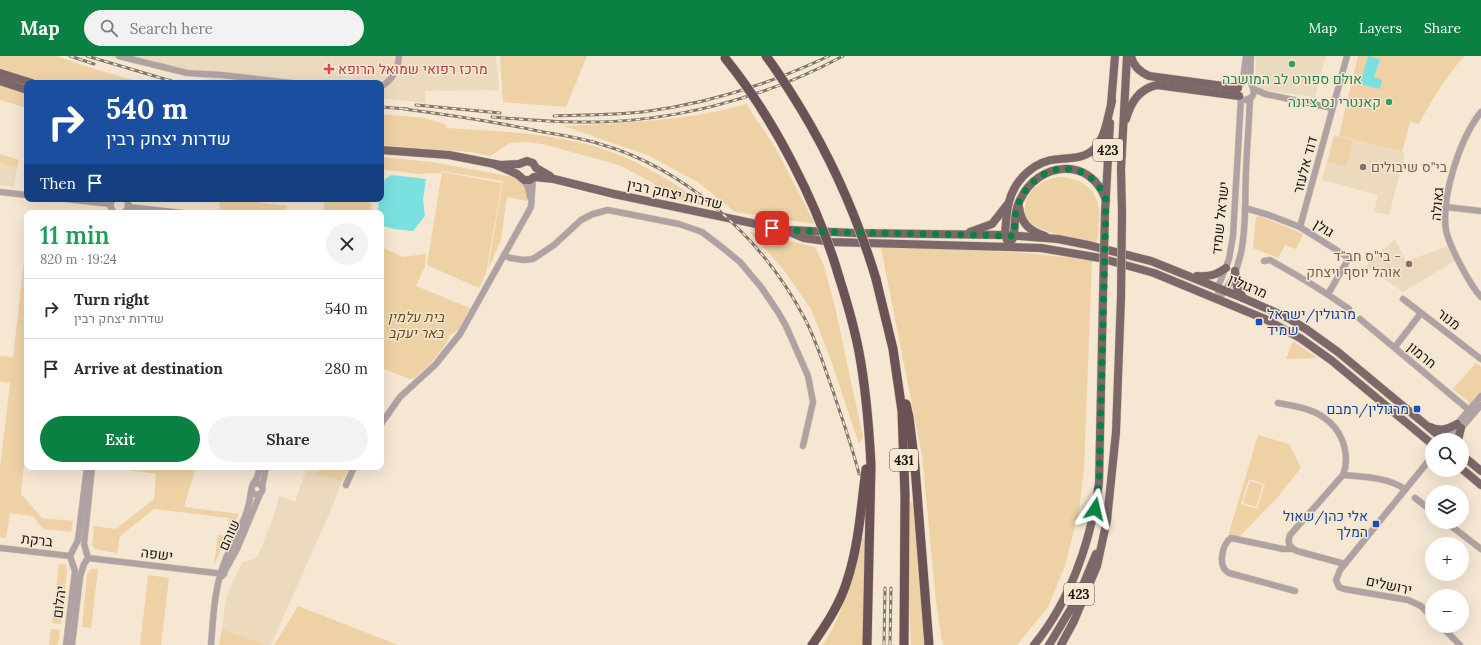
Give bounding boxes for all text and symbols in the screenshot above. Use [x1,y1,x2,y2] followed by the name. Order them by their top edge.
[84,10,364,46] search box
[20,16,60,40] text: Map
[98,17,120,39] icon: search
[130,19,213,38] text: Search here
[1309,19,1337,37] text: Map
[1359,19,1402,37] text: Layers
[1424,19,1461,37] text: Share
[1287,59,1297,69] marker: אולם ספורט לב המושבה
[338,60,488,78] place label: מרכז רפואי שמואל הרופא
[323,63,335,75] marker: מרכז רפואי שמואל הרופא
[1222,70,1362,88] place label: אולם ספורט לב המושבה
[106,91,188,127] text: 540 m
[1288,93,1381,111] place label: קאנטרי נס ציונה
[40,96,92,148] icon: right
[1384,97,1394,107] marker: קאנטרי נס ציונה
[106,127,231,150] text: שדרות יצחק רבין
[1289,134,1321,196] street label: דוד אלעזר
[1093,139,1123,161] road number: 423
[1371,158,1448,176] place label: בי"ס שיבולים
[1358,162,1368,172] marker: בי"ס שיבולים
[84,172,106,194] icon: arrive
[40,174,76,193] text: Then
[626,175,724,213] street label: שדרות יצחק רבין
[1207,180,1233,256] street label: ישראל שמיד
[1427,186,1447,222] street label: גאולה
[755,211,789,245] pin
[1310,215,1338,241] street label: גולן
[761,217,783,239] icon: arrive
[40,220,110,251] text: 11 min
[326,223,368,265] button: close
[1306,247,1401,281] place label: בי"ס חב"ד - אוהל יוסף ויצחק
[40,251,117,268] text: 820 m · 19:24
[1404,259,1414,269] marker: בי"ס חב"ד - אוהל יוסף ויצחק
[1226,270,1270,302] street label: מרגולין
[74,290,150,309] text: Turn right
[40,298,62,320] icon: right
[325,299,368,318] text: 540 m
[1434,304,1464,334] street label: מנור
[1267,305,1356,339] place label: מרגולין/ישראל שמיד
[388,308,445,342] park label: בית עלמין באר יעקב
[74,310,164,327] text: שדרות יצחק רבין
[1254,317,1264,327] marker: מרגולין/ישראל שמיד
[1404,338,1440,372] street label: חרמון
[40,358,62,380] icon: arrive
[74,359,223,378] text: Arrive at destination
[325,359,368,378] text: 280 m
[1327,400,1409,418] place label: מרגולין/רמבם
[1412,404,1422,414] marker: מרגולין/רמבם
[40,416,200,462] button: Exit
[208,416,368,462] button: Share
[1425,433,1469,633] map controls
[1425,433,1469,477] button: search
[890,449,918,471] road number: 431
[1425,485,1469,529] button: layers
[1074,488,1116,530] position arrow
[1283,507,1368,541] place label: אלי כהן/שאול המלך
[214,517,244,553] street label: שוהם
[1371,519,1381,529] marker: אלי כהן/שאול המלך
[20,529,54,551] street label: ברקת
[1425,537,1469,581] button: +
[140,543,174,565] street label: ישפה
[1364,571,1414,599] street label: ירושלים
[1064,583,1094,605] road number: 423
[48,585,70,619] street label: יהלום
[1425,589,1469,633] button: −

